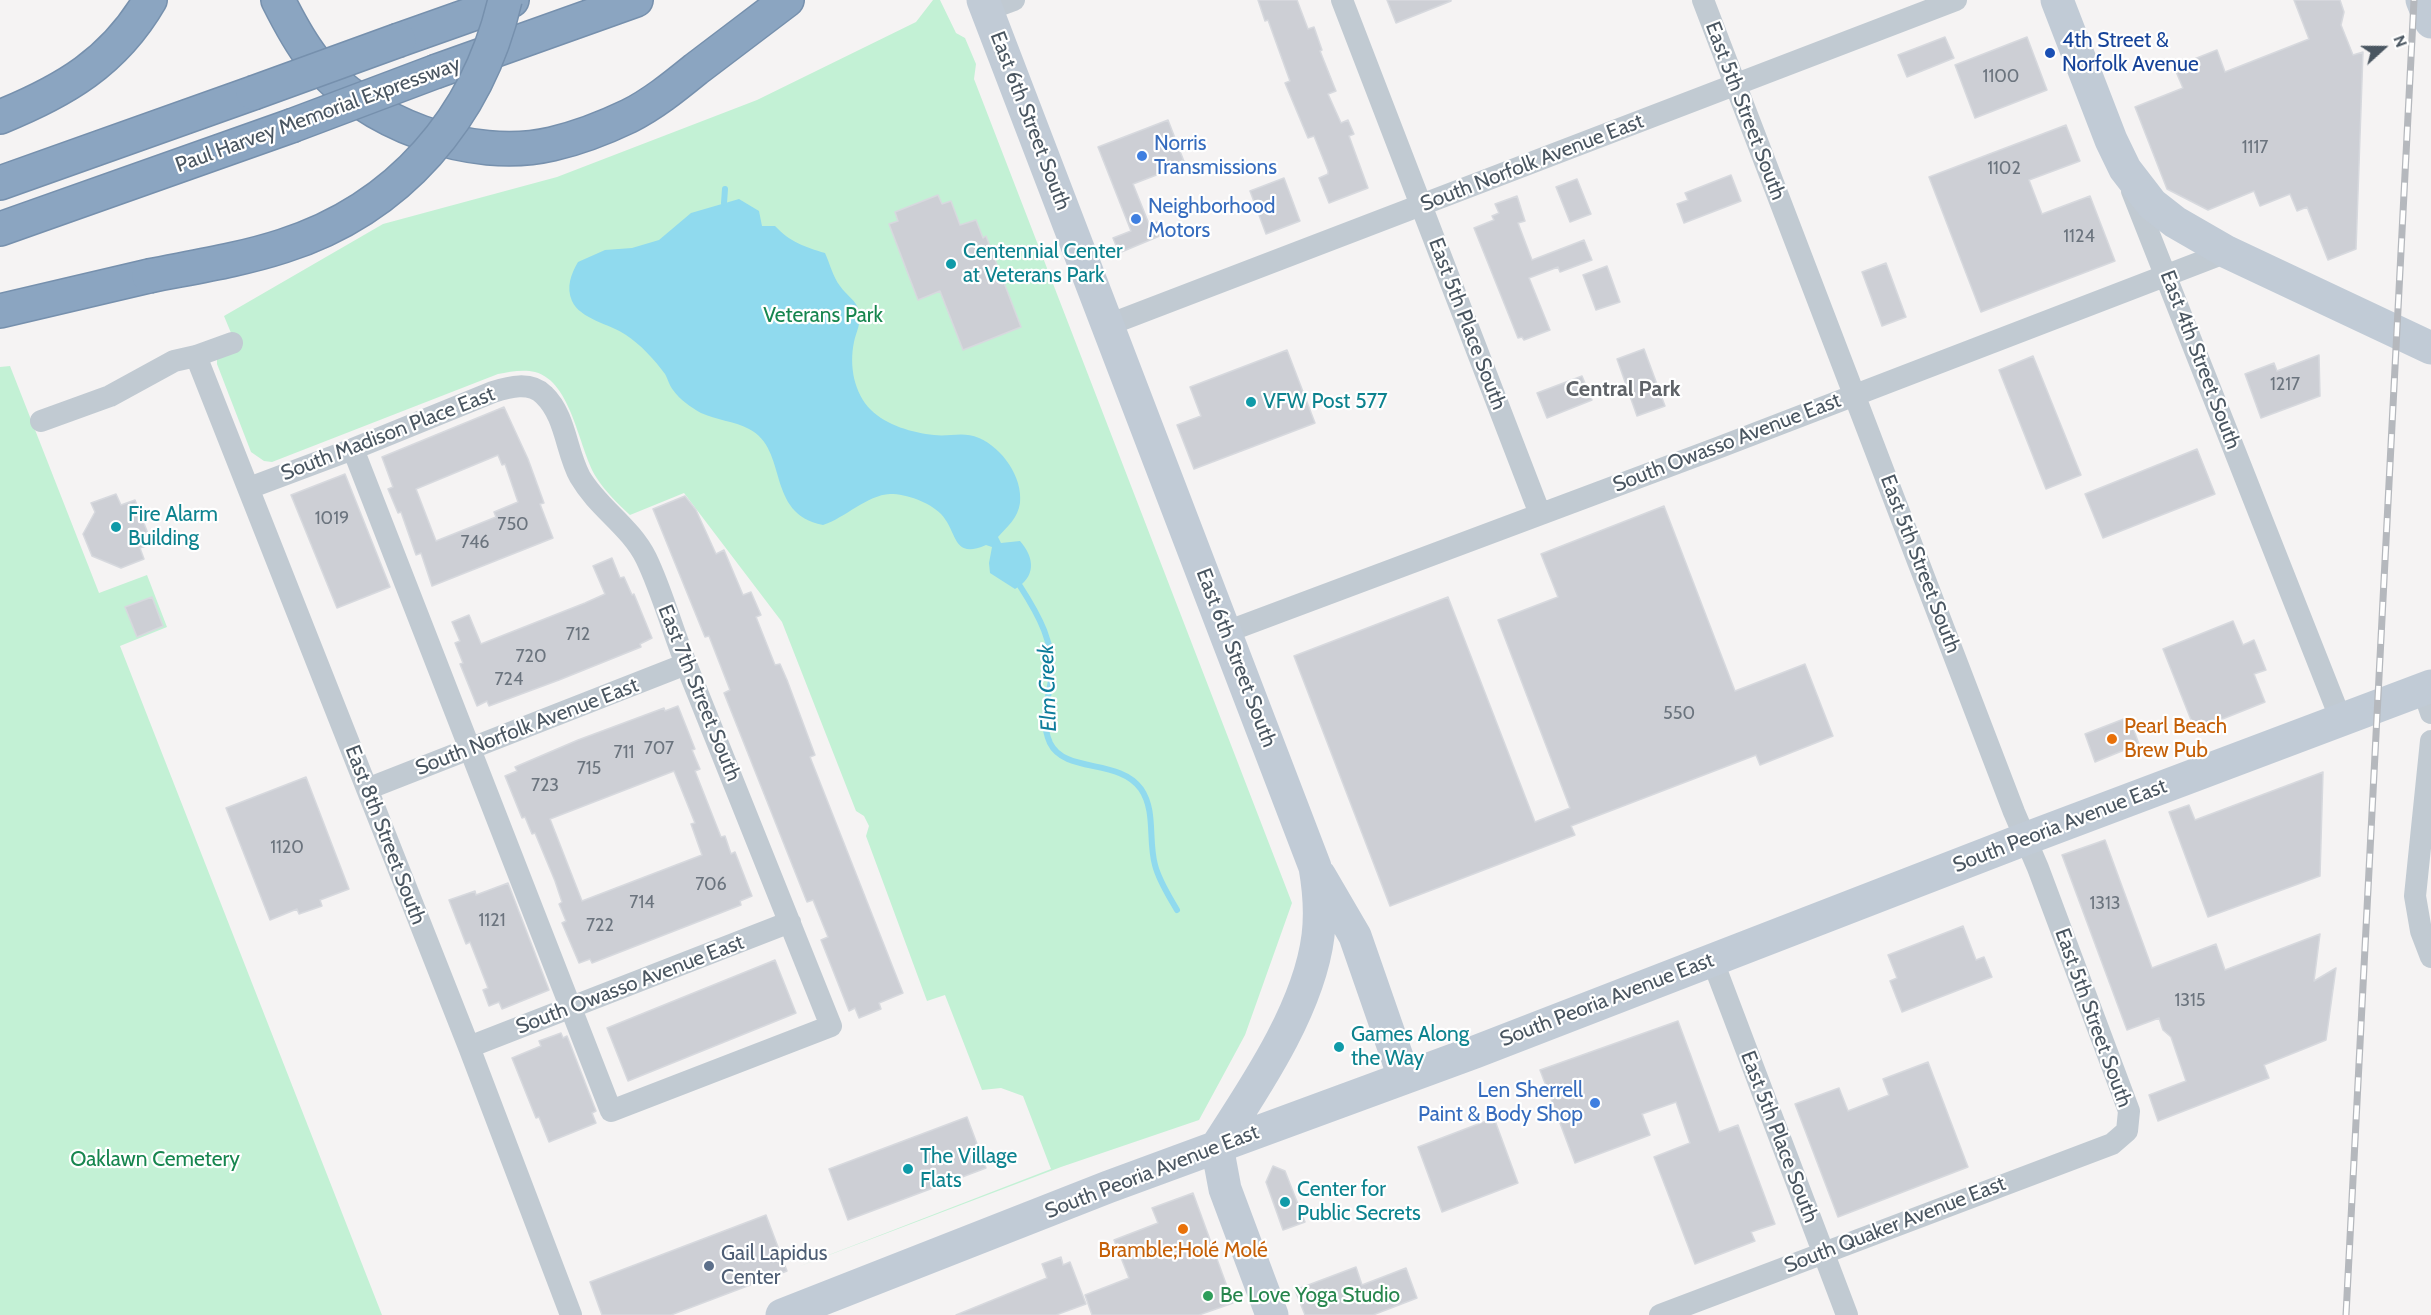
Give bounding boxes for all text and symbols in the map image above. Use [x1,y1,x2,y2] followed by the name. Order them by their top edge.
[1699,18,1791,204] street label: East 5th Street South
[2353,18,2413,78] north arrow
[984,28,1076,214] street label: East 6th Street South
[2062,28,2199,78] place label: 4th Street & Norfolk Avenue
[2389,33,2411,50] text: N
[2043,46,2057,60] marker: 4th Street & Norfolk Avenue
[172,52,464,178] street label: Paul Harvey Memorial Expressway
[1983,66,2019,88] house number: 1100
[1417,109,1647,217] street label: South Norfolk Avenue East
[1154,131,1277,181] place label: Norris Transmissions
[2242,137,2268,159] house number: 1117
[1135,149,1149,163] marker: Norris Transmissions
[1987,158,2021,180] house number: 1102
[1148,194,1276,244] place label: Neighborhood Motors
[1129,212,1143,226] marker: Neighborhood Motors
[2063,226,2095,248] house number: 1124
[1423,235,1511,413] street label: East 5th Place South
[963,239,1123,289] place label: Centennial Center at Veterans Park
[944,257,958,271] marker: Centennial Center at Veterans Park
[2154,267,2246,453] street label: East 4th Street South
[763,303,883,329] park label: Veterans Park
[2270,374,2300,396] house number: 1217
[1566,377,1680,403] district label: Central Park
[277,382,499,486] street label: South Madison Place East
[1610,388,1844,498] street label: South Owasso Avenue East
[1263,389,1388,415] place label: VFW Post 577
[1244,395,1258,409] marker: VFW Post 577
[1874,471,1966,657] street label: East 5th Street South
[128,502,218,552] place label: Fire Alarm Building
[315,508,349,530] house number: 1019
[497,514,529,536] house number: 750
[109,520,123,534] marker: Fire Alarm Building
[460,532,490,554] house number: 746
[1190,565,1282,751] street label: East 6th Street South
[652,601,746,785] street label: East 7th Street South
[566,624,590,646] house number: 712
[1033,644,1063,732] water label: Elm Creek
[515,646,547,668] house number: 720
[495,669,523,691] house number: 724
[412,673,642,781] street label: South Norfolk Avenue East
[1663,703,1695,725] house number: 550
[2124,714,2227,764] place label: Pearl Beach Brew Pub
[2105,732,2119,746] marker: Pearl Beach Brew Pub
[644,738,674,760] house number: 707
[339,742,431,928] street label: East 8th Street South
[614,742,634,764] house number: 711
[577,758,601,780] house number: 715
[1950,774,2170,878] street label: South Peoria Avenue East
[531,775,559,797] house number: 723
[270,837,304,859] house number: 1120
[695,874,727,896] house number: 706
[629,892,655,914] house number: 714
[2089,893,2121,915] house number: 1313
[478,910,506,932] house number: 1121
[586,915,614,937] house number: 722
[2049,925,2137,1111] street label: East 5th Street South
[513,930,747,1040] street label: South Owasso Avenue East
[1497,948,1717,1052] street label: South Peoria Avenue East
[2174,990,2206,1012] house number: 1315
[1351,1022,1469,1072] place label: Games Along the Way
[1332,1040,1346,1054] marker: Games Along the Way
[1735,1048,1823,1226] street label: East 5th Place South
[1418,1078,1583,1128] place label: Len Sherrell Paint & Body Shop
[1588,1096,1602,1110] marker: Len Sherrell Paint & Body Shop
[1042,1120,1262,1224] street label: South Peoria Avenue East
[920,1144,1017,1194] place label: The Village Flats
[70,1147,240,1173] park label: Oaklawn Cemetery
[901,1162,915,1176] marker: The Village Flats
[1781,1171,2009,1279] street label: South Quaker Avenue East
[1297,1177,1421,1227] place label: Center for Public Secrets
[1278,1195,1292,1209] marker: Center for Public Secrets
[1176,1222,1190,1236] marker: Bramble;Holé Molé
[1098,1238,1268,1264] place label: Bramble;Holé Molé
[721,1241,827,1291] place label: Gail Lapidus Center
[702,1259,716,1273] marker: Gail Lapidus Center
[1220,1283,1400,1309] place label: Be Love Yoga Studio
[1201,1289,1215,1303] marker: Be Love Yoga Studio

